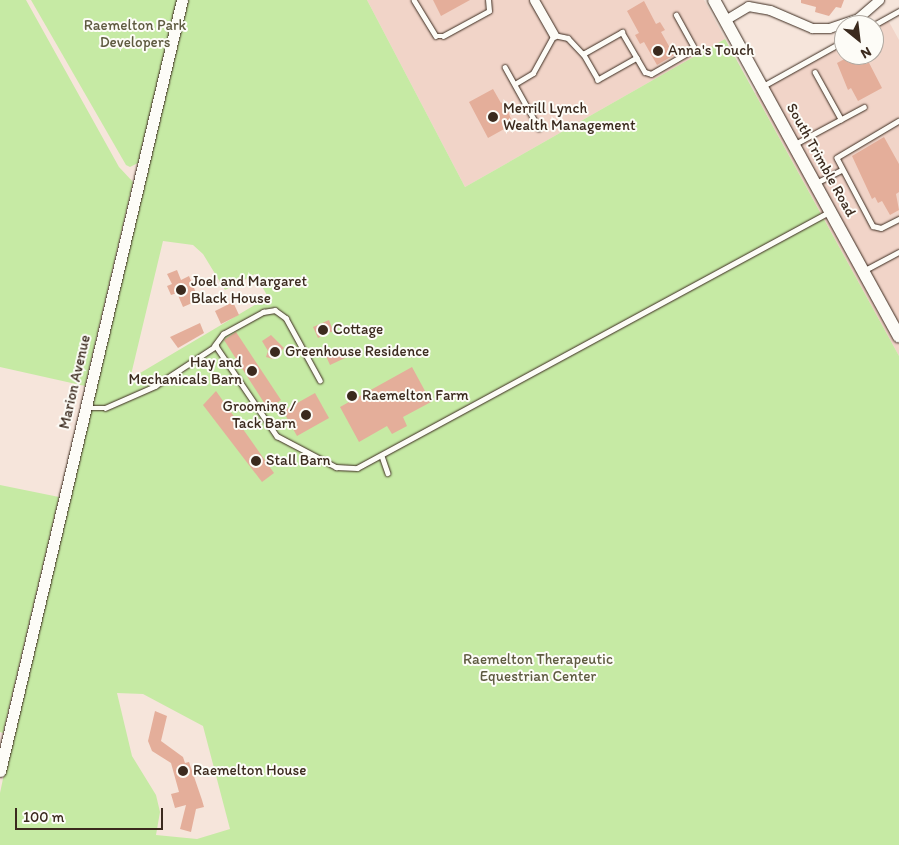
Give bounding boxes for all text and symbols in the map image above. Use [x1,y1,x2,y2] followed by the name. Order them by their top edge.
[834,15,884,65] north arrow
[84,16,186,51] park label: Raemelton Park Developers
[668,42,752,60] place label: Anna's Touch
[858,43,874,62] text: N
[652,45,664,57] marker: Anna's Touch
[503,99,635,134] place label: Merrill Lynch Wealth Management
[783,101,859,219] street label: South Trimble Road
[487,111,499,123] marker: Merrill Lynch Wealth Management
[191,272,308,307] place label: Joel and Margaret Black House
[175,284,187,296] marker: Joel and Margaret Black House
[333,321,383,339] place label: Cottage
[317,324,329,336] marker: Cottage
[56,334,94,430] street label: Marion Avenue
[285,343,429,361] place label: Greenhouse Residence
[269,346,281,358] marker: Greenhouse Residence
[128,353,242,388] place label: Hay and Mechanicals Barn
[246,365,258,377] marker: Hay and Mechanicals Barn
[362,387,468,405] place label: Raemelton Farm
[346,390,358,402] marker: Raemelton Farm
[223,397,296,432] place label: Grooming / Tack Barn
[300,409,312,421] marker: Grooming / Tack Barn
[266,452,331,470] place label: Stall Barn
[250,455,262,467] marker: Stall Barn
[463,650,613,685] park label: Raemelton Therapeutic Equestrian Center
[193,762,306,780] place label: Raemelton House
[177,765,189,777] marker: Raemelton House
[18,798,165,830] scale bar
[23,808,64,826] text: 100 m

